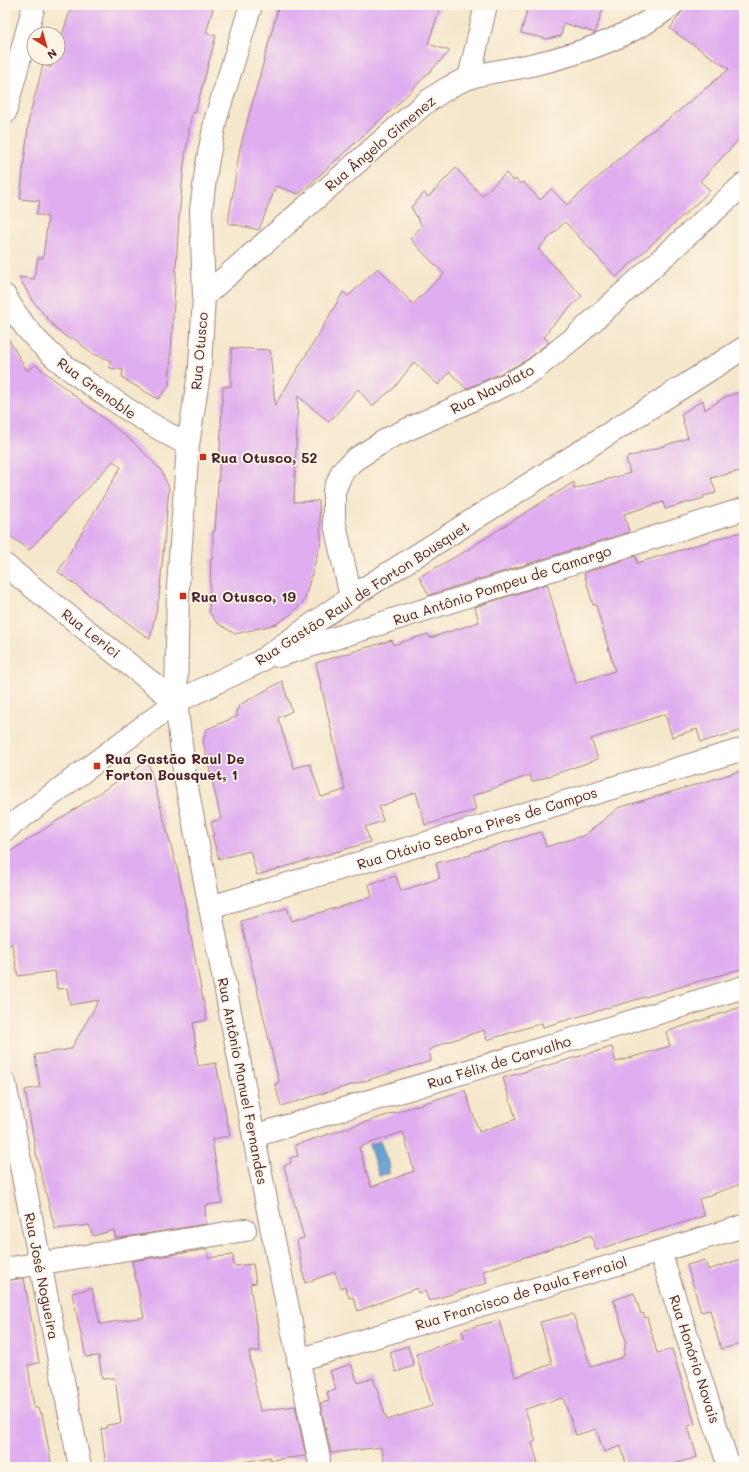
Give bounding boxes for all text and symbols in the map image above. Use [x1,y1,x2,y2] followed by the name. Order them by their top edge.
[26,26,66,66] north arrow
[44,46,60,63] text: N
[321,91,440,195] street label: Rua Ângelo Gimenez
[186,311,212,391] street label: Rua Otusco
[54,353,140,423] street label: Rua Grenoble
[447,360,537,418] street label: Rua Navolato
[211,448,317,467] place label: Rua Otusco, 52
[198,452,208,462] marker: Rua Otusco, 52
[251,517,473,669] street label: Rua Gastão Raul de Forton Bousquet
[391,541,613,629] street label: Rua Antônio Pompeu de Camargo
[191,587,296,606] place label: Rua Otusco, 19
[178,591,188,601] marker: Rua Otusco, 19
[58,604,124,662] street label: Rua Lerici
[105,749,245,784] place label: Rua Gastão Raul De Forton Bousquet, 1
[92,761,102,771] marker: Rua Gastão Raul De Forton Bousquet, 1
[355,782,599,874] street label: Rua Otávio Seabra Pires de Campos
[214,976,272,1186] street label: Rua Antônio Manuel Fernandes
[425,1031,573,1093] street label: Rua Félix de Carvalho
[20,1211,64,1341] street label: Rua José Nogueira
[413,1252,629,1334] street label: Rua Francisco de Paula Ferraiol
[665,1292,725,1426] street label: Rua Honório Novais

